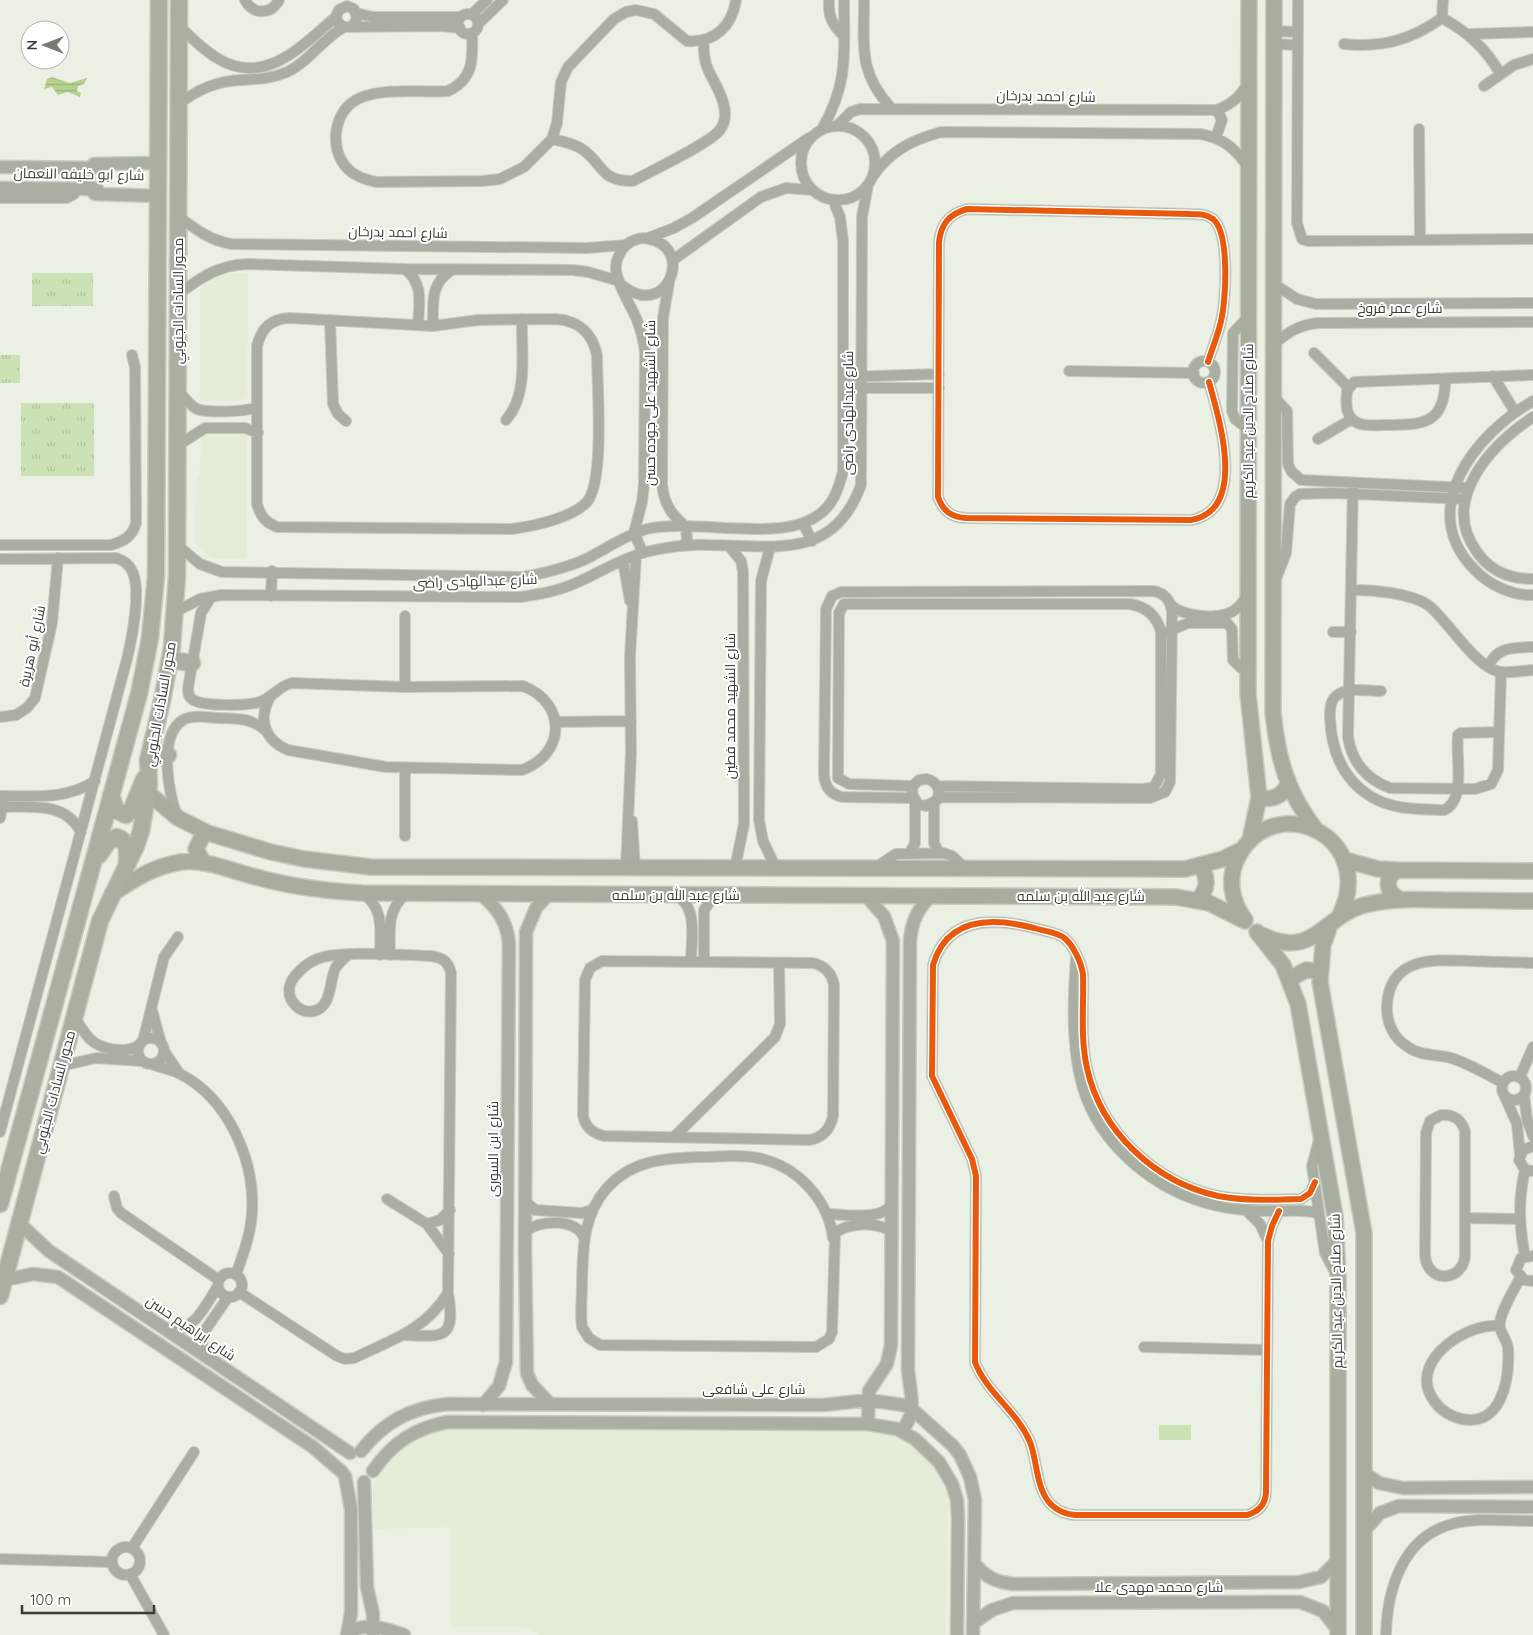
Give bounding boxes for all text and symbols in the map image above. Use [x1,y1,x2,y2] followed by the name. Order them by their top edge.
[20,20,70,70] north arrow
[23,40,41,50] text: N
[996,86,1096,106] street label: شارع احمد بدرخان
[13,164,145,184] street label: شارع ابو خليفه النعمان
[348,222,448,242] street label: شارع احمد بدرخان
[169,238,190,364] street label: محور السادات الجنوبي
[1357,299,1443,317] street label: شارع عمر فروخ
[641,320,659,486] street label: شارع الشهيد على جوده حسن
[1239,343,1258,499] street label: شارع صلاح الدين عبد الكريم
[839,351,857,475] street label: شارع عبدالهادى راضى
[412,570,538,592] street label: شارع عبدالهادى راضى
[15,604,49,688] street label: شارع أبو هريرة
[721,633,739,779] street label: شارع الشهيد محمد فطين
[140,640,183,768] street label: محور السادات الجنوبي
[612,886,740,904] street label: شارع عبد الله بن سلمه
[1017,887,1145,905] street label: شارع عبد الله بن سلمه
[29,1029,82,1156] street label: محور السادات الجنوبي
[484,1101,502,1197] street label: شارع ابن السورى
[1326,1213,1347,1369] street label: شارع صلاح الدين عبد الكريم
[142,1291,239,1365] street label: شارع ابراهيم حسن
[702,1380,806,1398] street label: شارع على شافعى
[1095,1578,1223,1596] street label: شارع محمد مهدى علا
[22,1582,155,1614] scale bar
[30,1590,71,1609] text: 100 m

